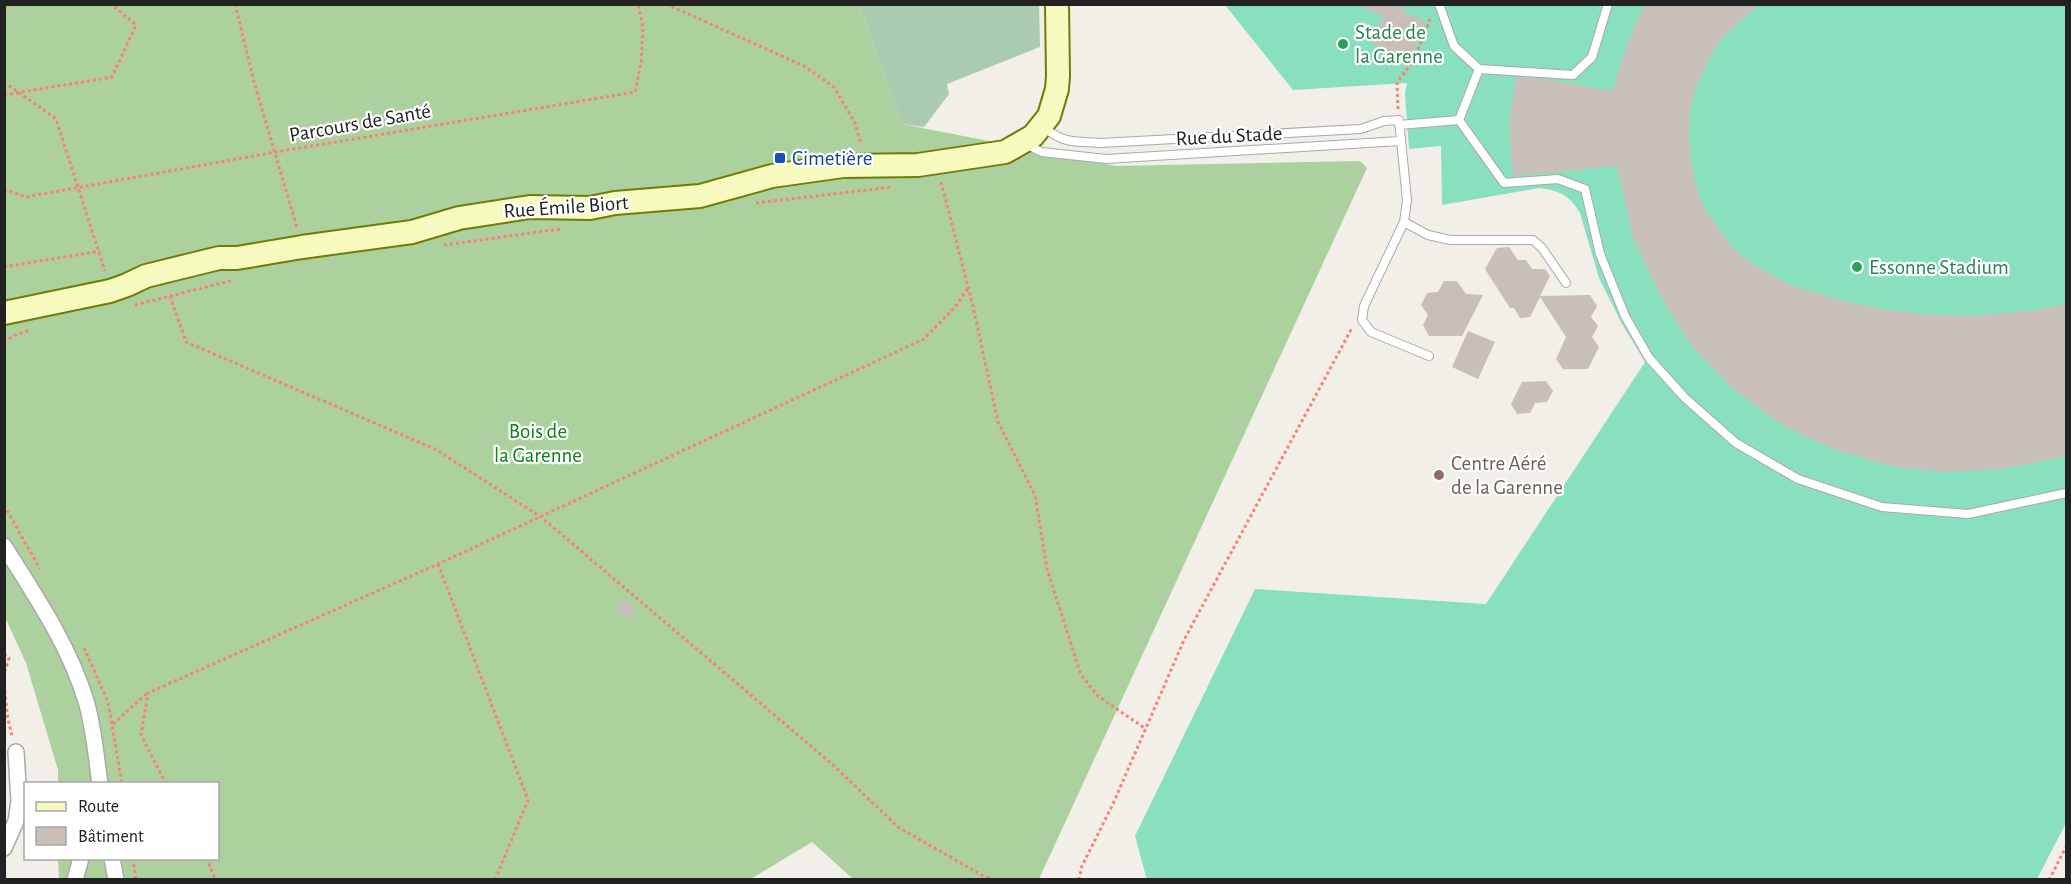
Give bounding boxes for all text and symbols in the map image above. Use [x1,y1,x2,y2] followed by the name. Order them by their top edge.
[1355,22,1443,67] place label: Stade de la Garenne
[1336,37,1350,51] marker: Stade de la Garenne
[288,100,432,146] street label: Parcours de Santé
[1175,123,1283,149] street label: Rue du Stade
[792,148,872,169] place label: Cimetière
[773,151,787,165] marker: Cimetière
[503,190,629,222] street label: Rue Émile Biort
[1869,257,2009,278] place label: Essonne Stadium
[1850,260,1864,274] marker: Essonne Stadium
[494,421,582,466] park label: Bois de la Garenne
[1451,453,1563,498] place label: Centre Aéré de la Garenne
[1432,468,1446,482] marker: Centre Aéré de la Garenne
[24,782,219,860] legend
[78,798,119,816] text: Route
[78,828,144,846] text: Bâtiment

